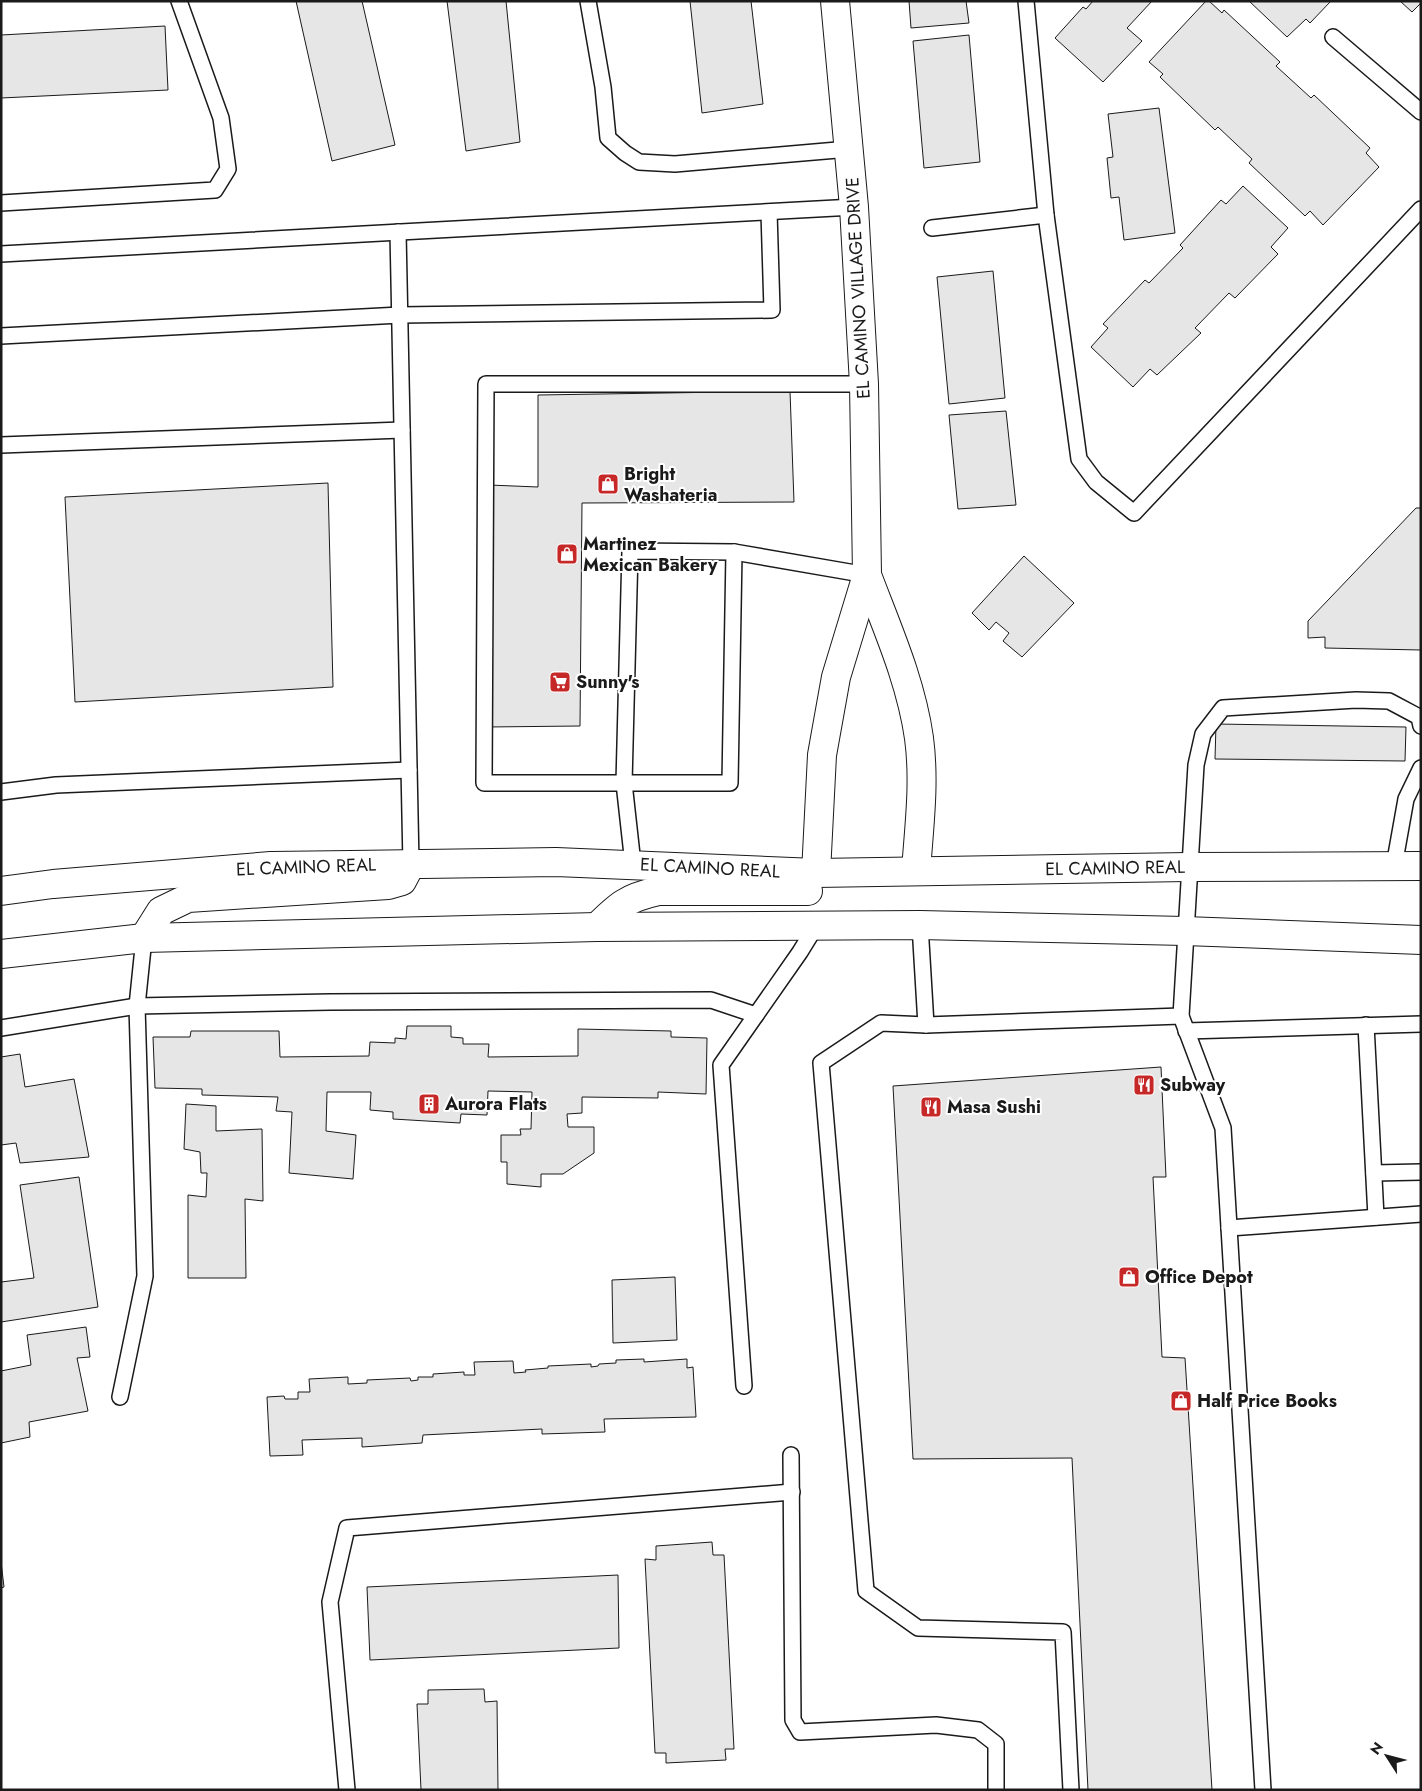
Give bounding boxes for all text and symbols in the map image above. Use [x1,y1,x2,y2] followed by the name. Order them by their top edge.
[839,176,877,400] street label: EL CAMINO VILLAGE DRIVE
[624,461,717,508] place label: Bright Washateria
[596,472,620,496] shop icon: Bright Washateria
[583,531,718,578] place label: Martinez Mexican Bakery
[555,542,579,566] shop icon: Martinez Mexican Bakery
[576,669,640,695] place label: Sunny's
[548,670,572,694] supermarket icon: Sunny's
[639,851,781,885] street label: EL CAMINO REAL
[236,852,376,882] street label: EL CAMINO REAL
[1045,854,1185,882] street label: EL CAMINO REAL
[1160,1072,1226,1098] place label: Subway
[1132,1073,1156,1097] restaurant icon: Subway
[444,1091,547,1117] place label: Aurora Flats
[417,1092,441,1116] building icon: Aurora Flats
[947,1094,1041,1120] place label: Masa Sushi
[919,1095,943,1119] restaurant icon: Masa Sushi
[1145,1264,1253,1290] place label: Office Depot
[1117,1265,1141,1289] shop icon: Office Depot
[1197,1388,1337,1414] place label: Half Price Books
[1169,1389,1193,1413] shop icon: Half Price Books
[1362,1731,1412,1781] north arrow
[1365,1738,1388,1759] text: N

